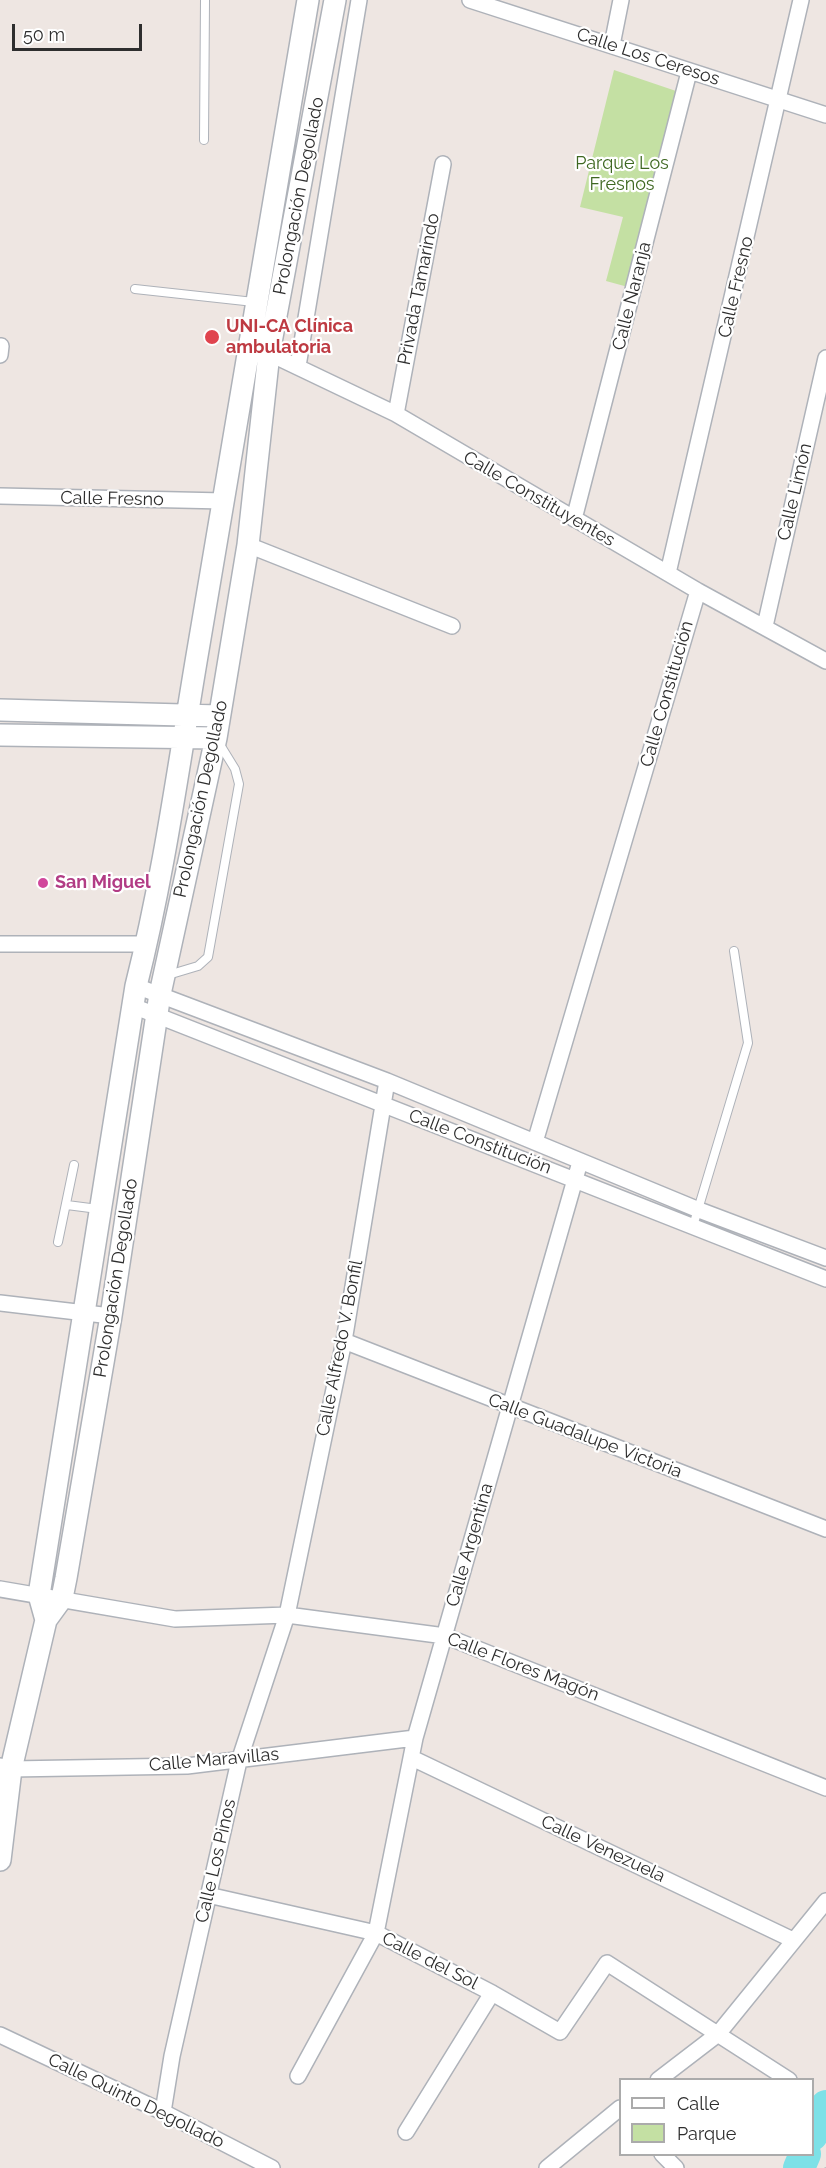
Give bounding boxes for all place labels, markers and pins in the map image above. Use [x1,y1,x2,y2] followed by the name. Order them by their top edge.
[226,316,353,358] place label: UNI-CA Clínica ambulatoria
[203,328,221,346] marker: UNI-CA Clínica ambulatoria
[55,872,151,894] place label: San Miguel
[36,876,50,890] marker: San Miguel

